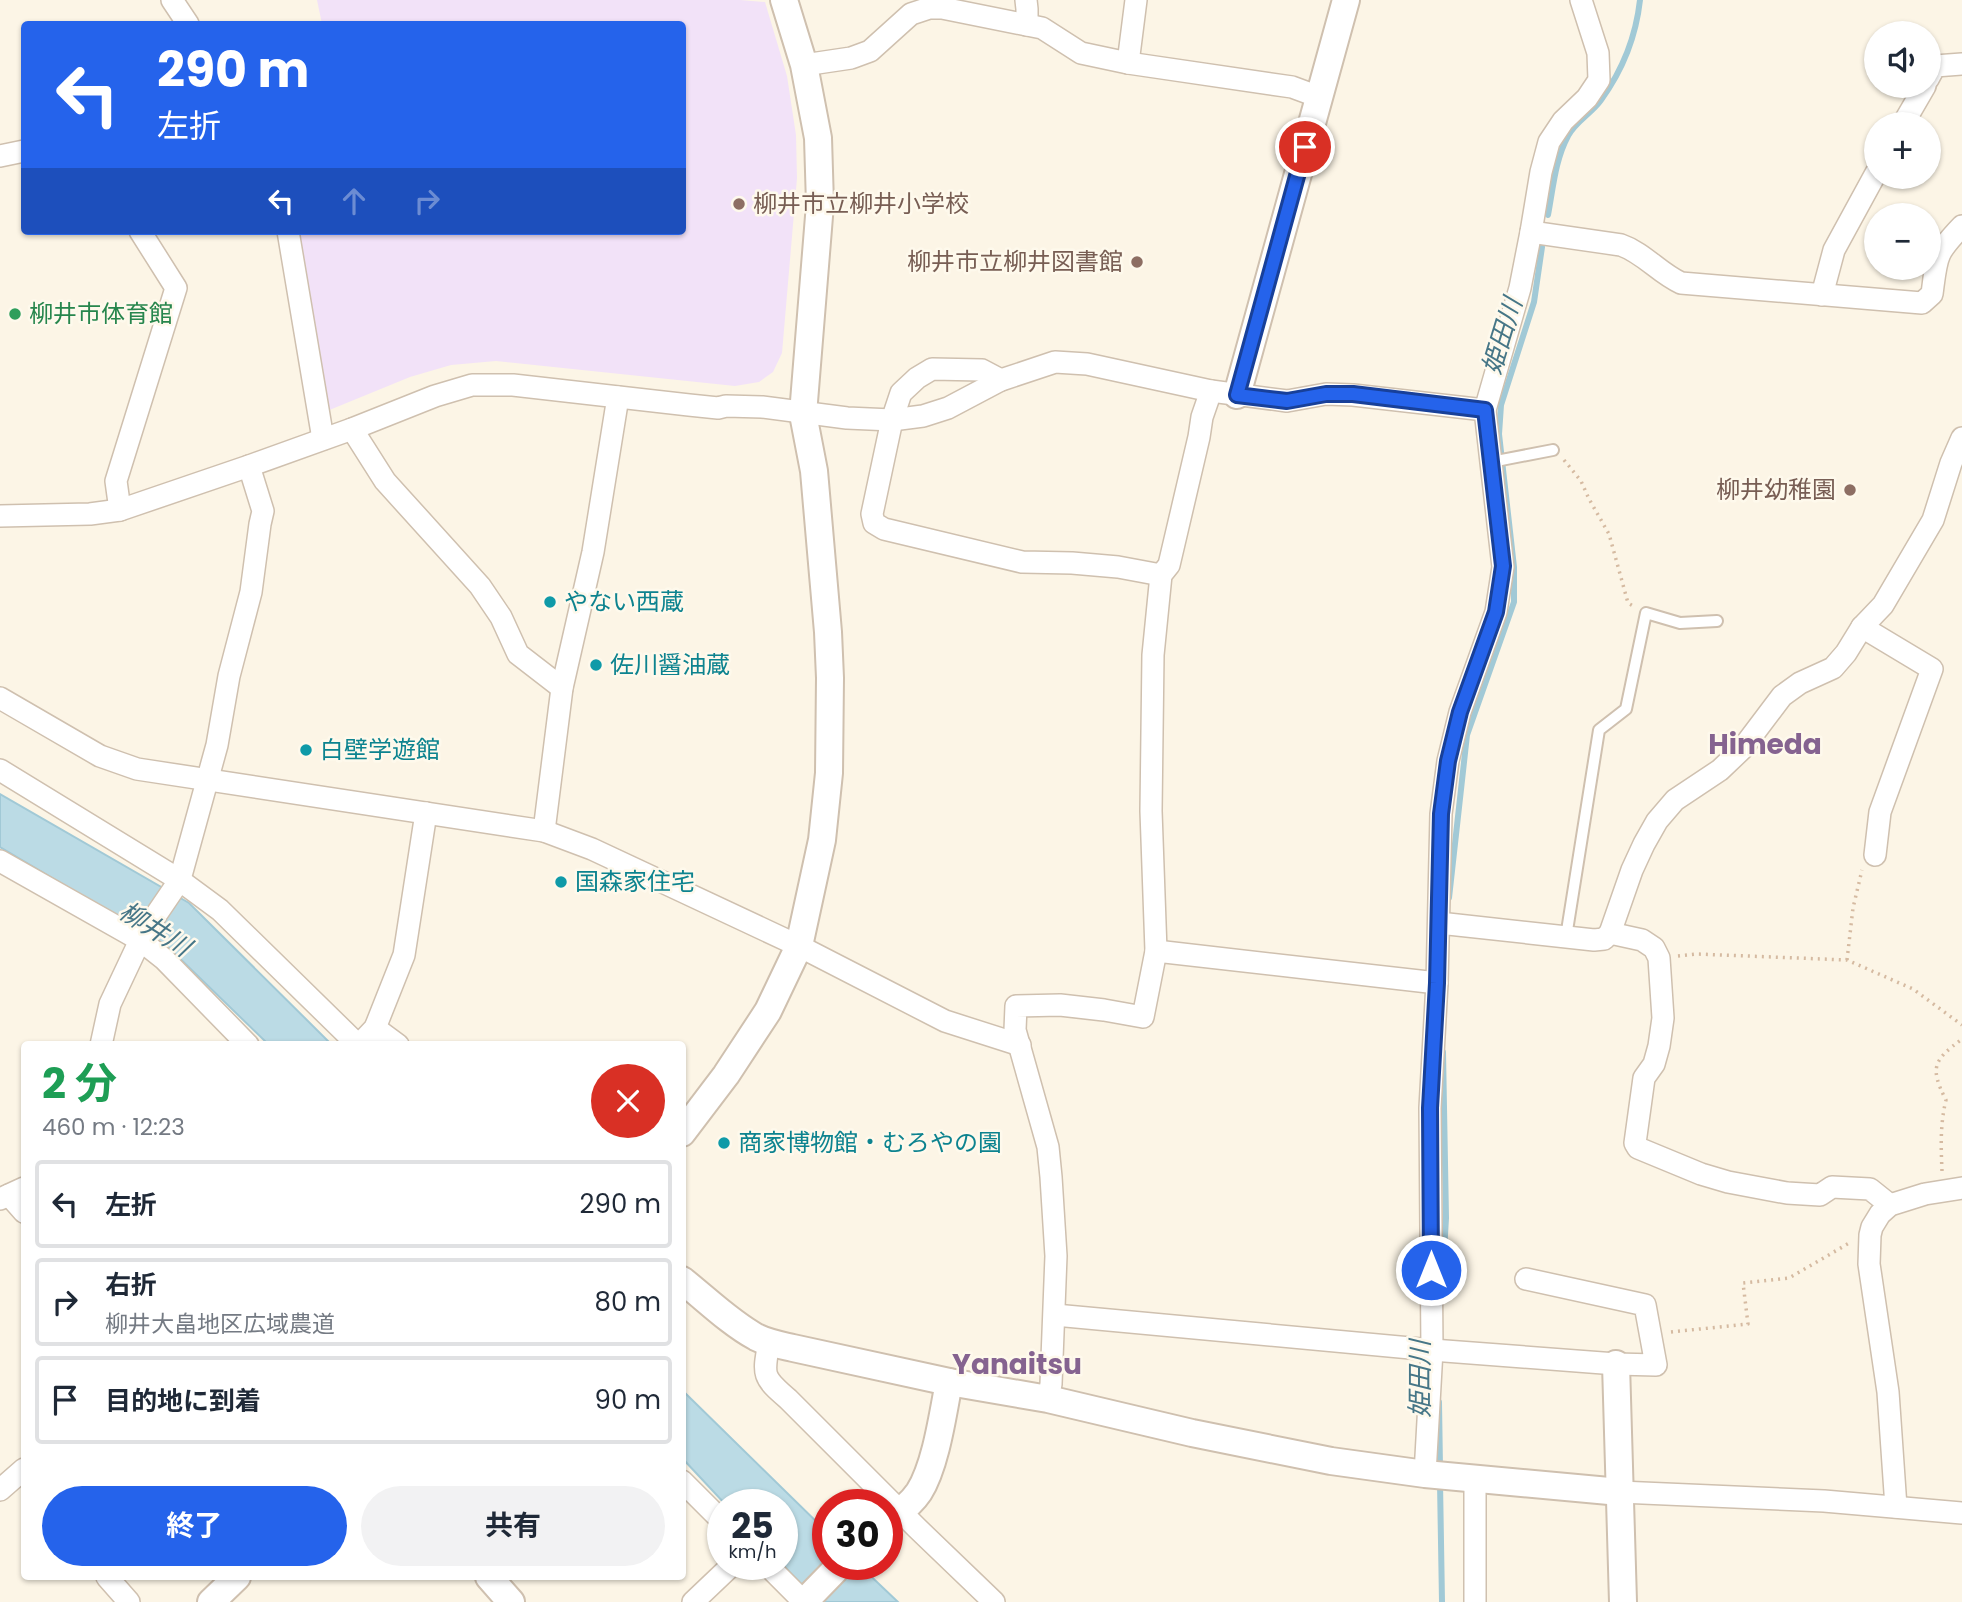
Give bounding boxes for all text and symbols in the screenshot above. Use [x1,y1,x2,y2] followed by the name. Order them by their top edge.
[1864,21,1941,280] map controls
[1864,21,1941,98] button: sound
[157,36,309,104] text: 290 m
[42,49,133,140] icon: left
[157,103,221,148] text: 左折
[1864,112,1941,189] button: +
[1275,117,1335,177] pin
[1286,128,1324,166] icon: arrive
[262,182,300,220] icon: left
[335,182,373,220] icon: ahead
[408,182,446,220] icon: right
[753,187,969,220] place label: 柳井市立柳井小学校
[731,196,747,212] marker: 柳井市立柳井小学校
[1864,203,1941,280] button: −
[907,245,1123,278] place label: 柳井市立柳井図書館
[1129,254,1145,270] marker: 柳井市立柳井図書館
[1473,291,1531,379] water label: 姫田川
[29,297,173,330] place label: 柳井市体育館
[7,306,23,322] marker: 柳井市体育館
[1716,473,1836,506] place label: 柳井幼稚園
[1842,482,1858,498] marker: 柳井幼稚園
[564,585,684,618] place label: やない西蔵
[542,594,558,610] marker: やない西蔵
[610,648,730,681] place label: 佐川醤油蔵
[588,657,604,673] marker: 佐川醤油蔵
[1708,725,1822,764] district label: Himeda
[320,733,440,766] place label: 白壁学遊館
[298,742,314,758] marker: 白壁学遊館
[575,865,695,898] place label: 国森家住宅
[553,874,569,890] marker: 国森家住宅
[112,893,200,967] water label: 柳井川
[42,1054,117,1113] text: 2 分
[591,1064,665,1138] button: close
[42,1111,185,1143] text: 460 m · 12:23
[738,1126,1002,1159] place label: 商家博物館・むろやの園
[716,1135,732,1151] marker: 商家博物館・むろやの園
[46,1185,84,1223] icon: left
[580,1186,661,1222] text: 290 m
[105,1187,157,1223] text: 左折
[1394,1233,1468,1307] position arrow
[105,1267,157,1303] text: 右折
[46,1283,84,1321] icon: right
[595,1284,661,1320] text: 80 m
[105,1308,335,1340] text: 柳井大畠地区広域農道
[1402,1337,1438,1418] water label: 姫田川
[952,1345,1082,1384] district label: Yanaitsu
[46,1381,84,1419] icon: arrive
[595,1382,661,1418] text: 90 m
[105,1383,261,1419] text: 目的地に到着
[42,1486,347,1566] button: 終了
[361,1486,665,1566] button: 共有
[812,1489,903,1580] speed limit sign: 30
[731,1501,774,1550] text: 25
[729,1539,776,1564] text: km/h

